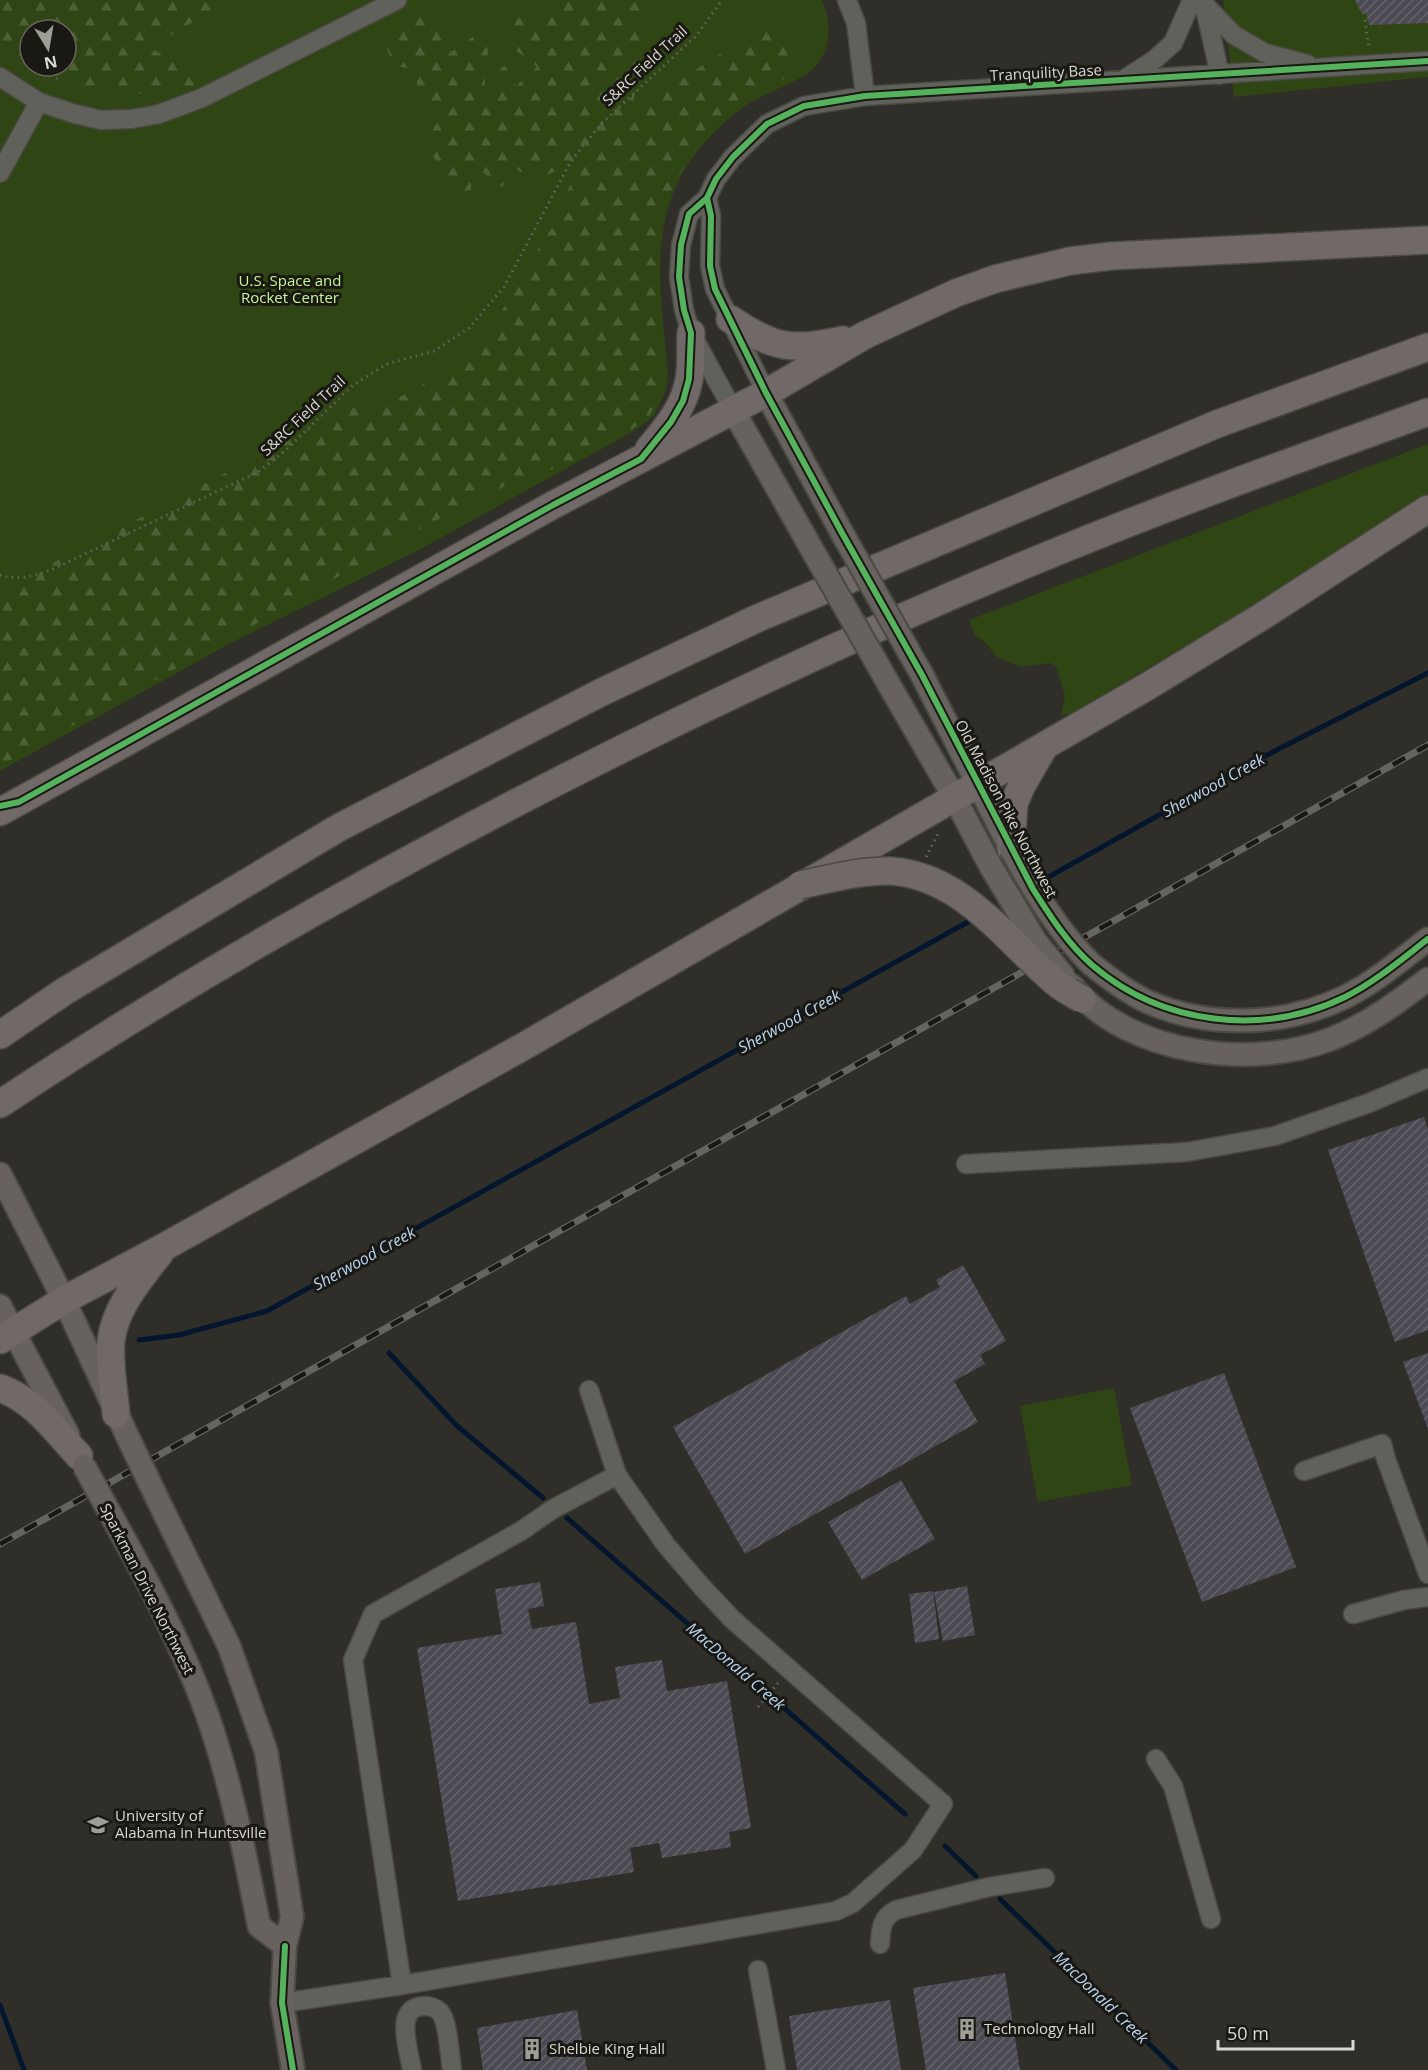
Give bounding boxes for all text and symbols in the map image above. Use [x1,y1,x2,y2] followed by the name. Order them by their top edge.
[18,18,78,78] north arrow
[598,21,691,110] street label: S&RC Field Trail
[42,51,59,75] text: N
[989,59,1102,85] street label: Tranquility Base
[239,270,341,307] park label: U.S. Space and Rocket Center
[256,371,349,460] street label: S&RC Field Trail
[951,716,1062,901] street label: Old Madison Pike Northwest
[1158,747,1269,822] water label: Sherwood Creek
[734,983,845,1058] water label: Sherwood Creek
[309,1220,420,1295] water label: Sherwood Creek
[96,1500,200,1677] street label: Sparkman Drive Northwest
[682,1617,791,1716] water label: MacDonald Creek
[115,1805,266,1842] place label: University of Alabama in Huntsville
[86,1813,110,1837] school or university icon: University of Alabama in Huntsville
[1049,1946,1154,2049] water label: MacDonald Creek
[1218,2013,1353,2051] scale bar
[955,2017,979,2041] building icon: Technology Hall
[984,2018,1095,2038] place label: Technology Hall
[1227,2021,1269,2045] text: 50 m
[520,2037,544,2061] building icon: Shelbie King Hall
[549,2038,665,2058] place label: Shelbie King Hall

